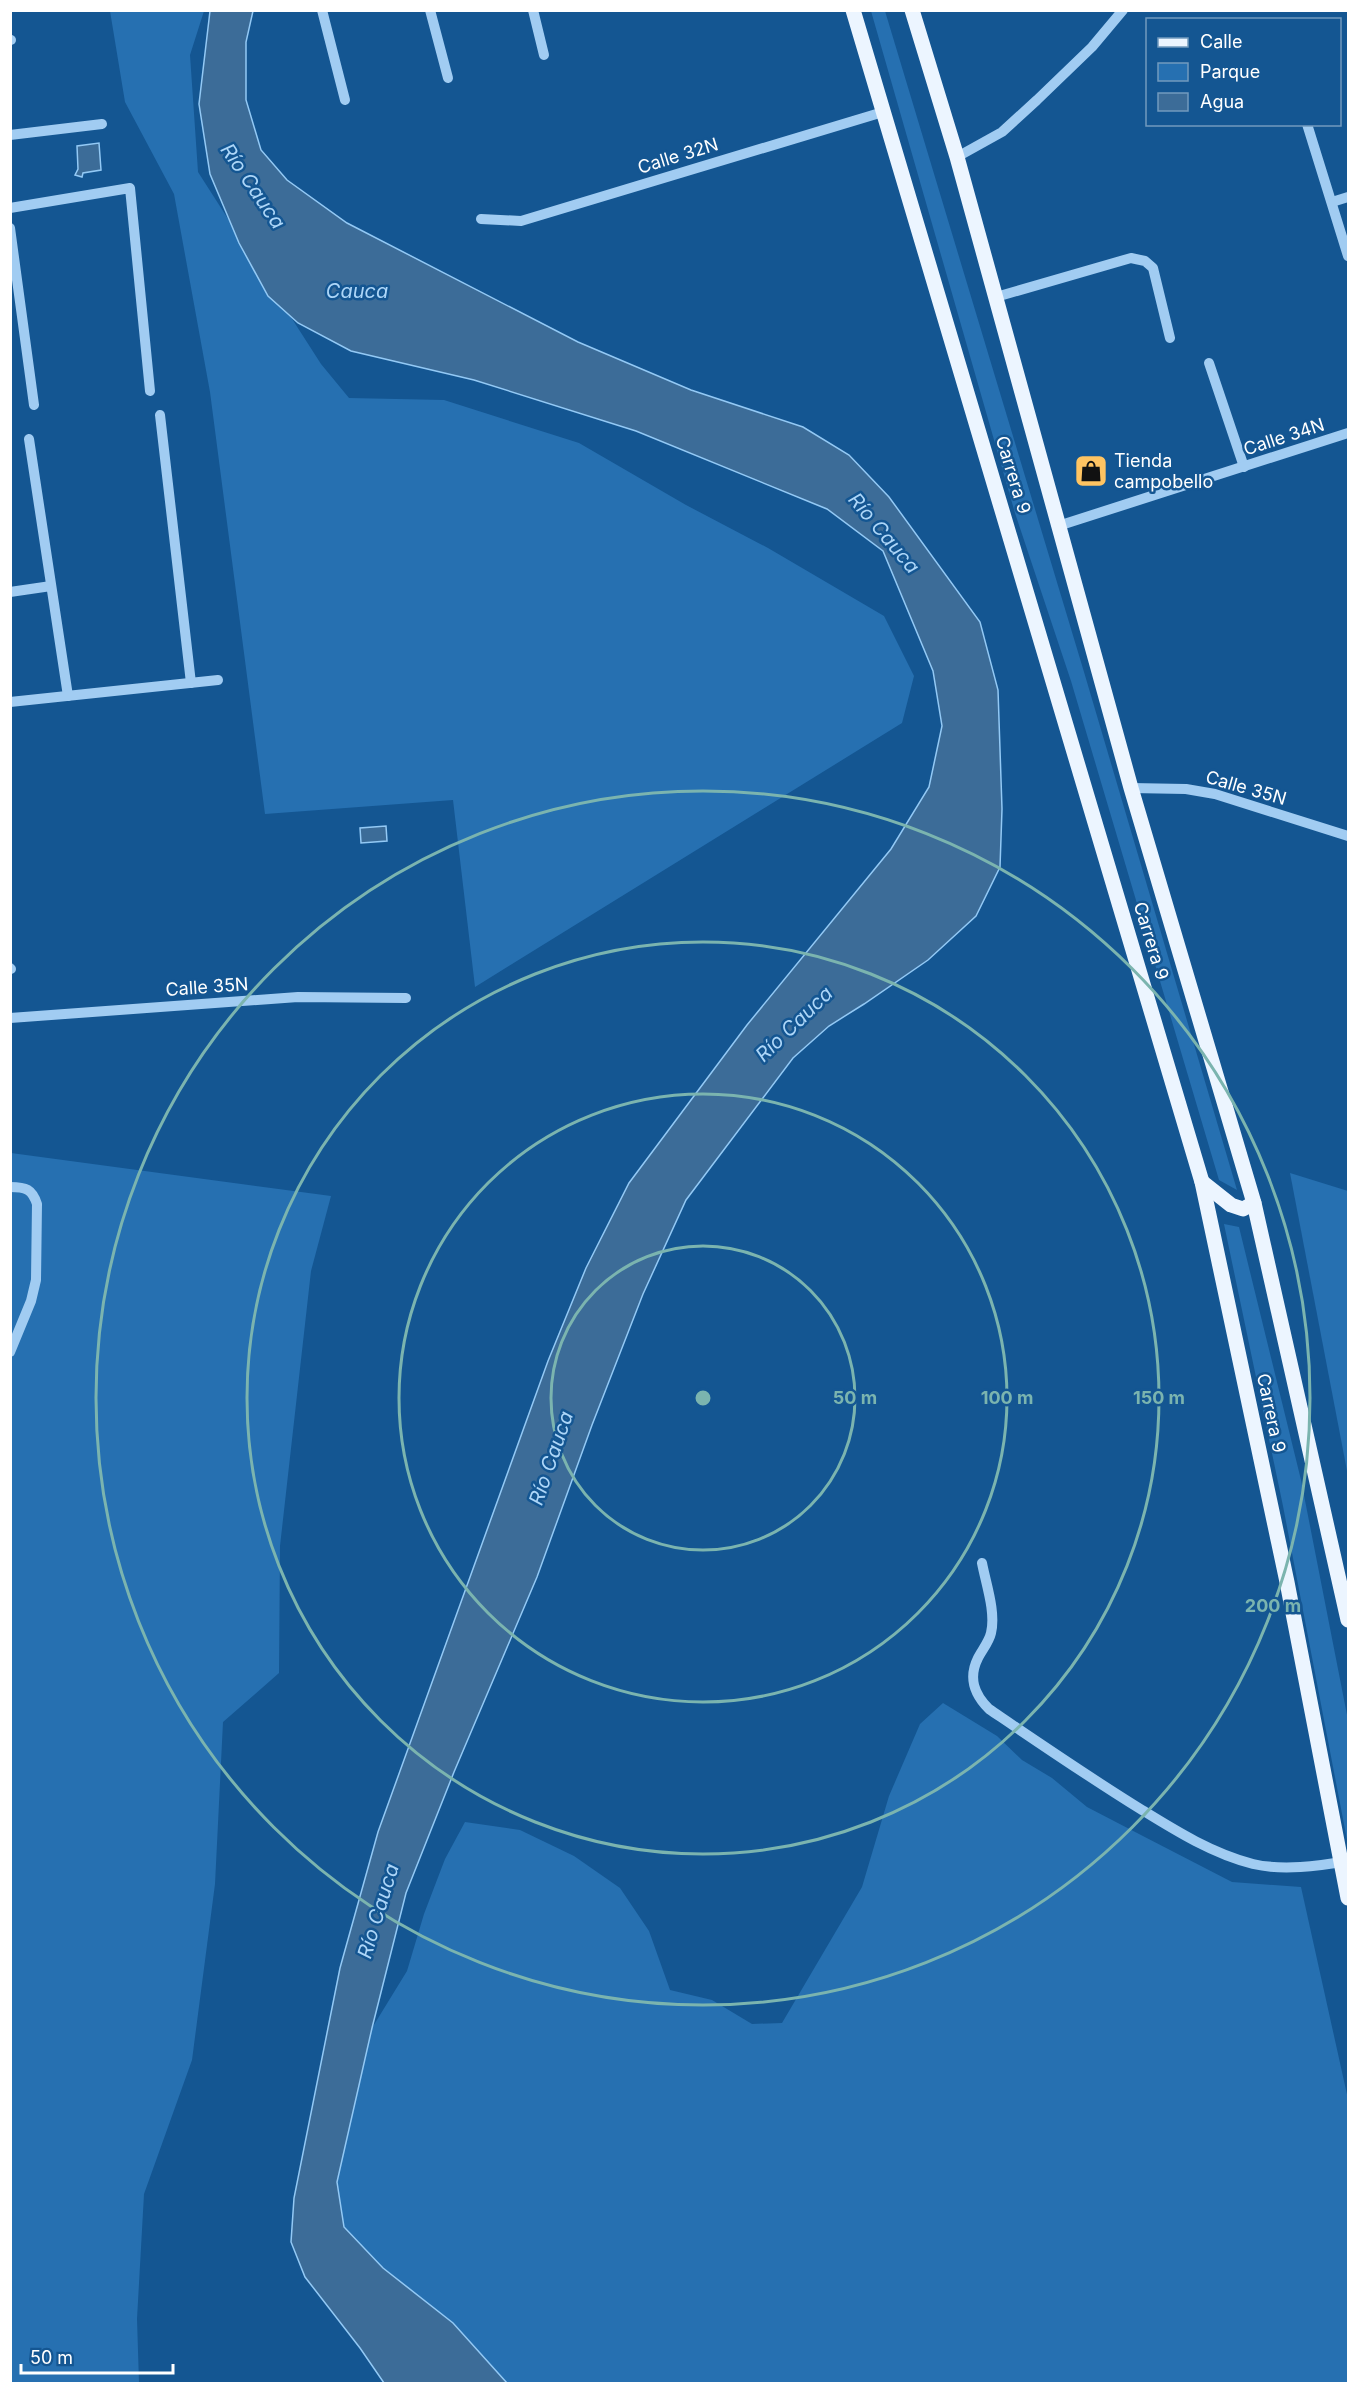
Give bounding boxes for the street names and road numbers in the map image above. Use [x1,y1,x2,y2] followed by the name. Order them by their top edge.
[635,133,721,178] street label: Calle 32N
[1241,414,1327,459] street label: Calle 34N
[992,433,1035,516] street label: Carrera 9
[1203,766,1289,809] street label: Calle 35N
[1130,899,1173,982] street label: Carrera 9
[165,973,249,1000] street label: Calle 35N
[1253,1371,1290,1454] street label: Carrera 9

